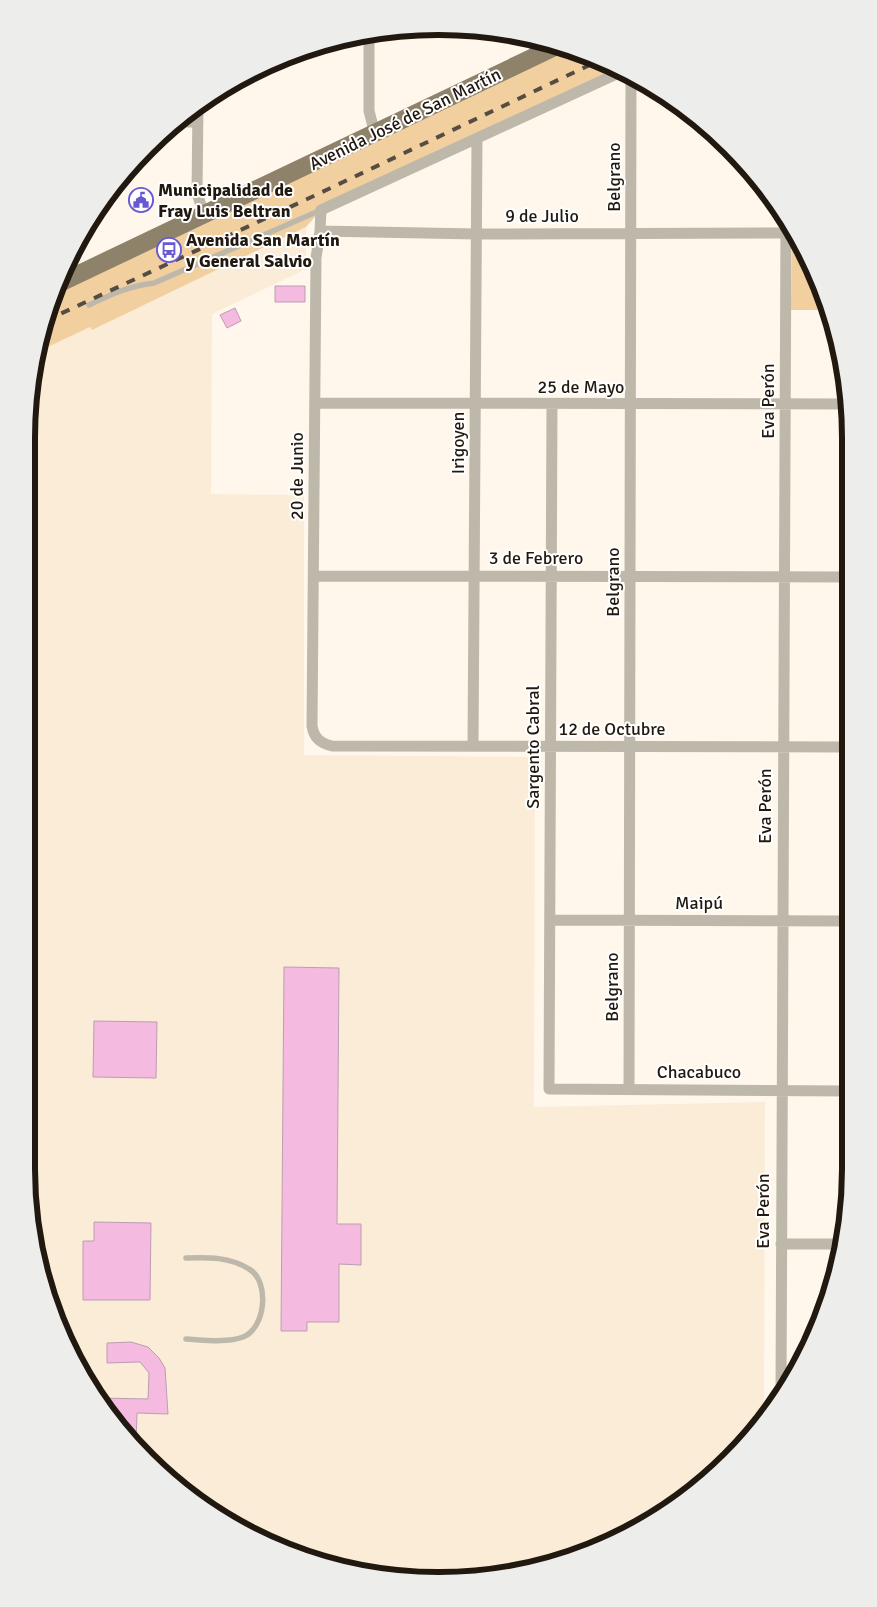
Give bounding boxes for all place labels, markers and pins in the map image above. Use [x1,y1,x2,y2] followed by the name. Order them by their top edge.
[158,179,293,222] place label: Municipalidad de Fray Luis Beltran
[128,187,154,213] public building icon: Municipalidad de Fray Luis Beltran
[185,229,340,272] place label: Avenida San Martín y General Salvio
[156,237,182,263] bus stop icon: Avenida San Martín y General Salvio

